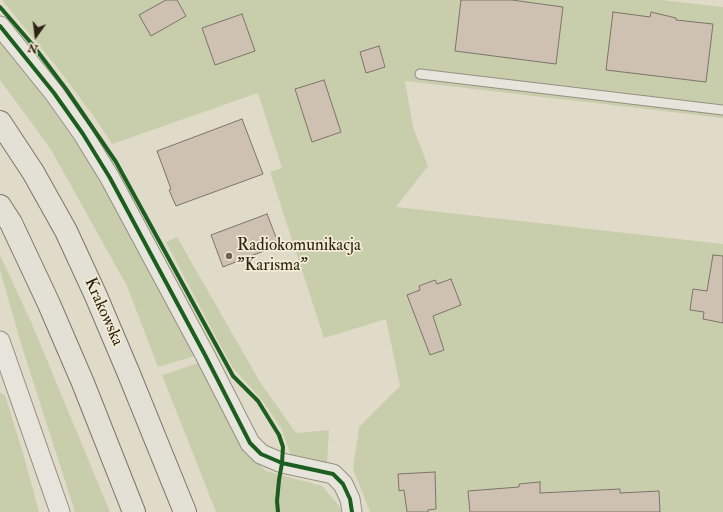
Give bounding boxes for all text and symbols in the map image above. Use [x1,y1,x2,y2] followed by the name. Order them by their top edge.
[16,16,56,56] north arrow
[27,41,39,56] text: N
[237,236,361,276] place label: Radiokomunikacja "Karisma"
[224,251,234,261] marker: Radiokomunikacja "Karisma"
[79,275,127,349] street label: Krakowska

